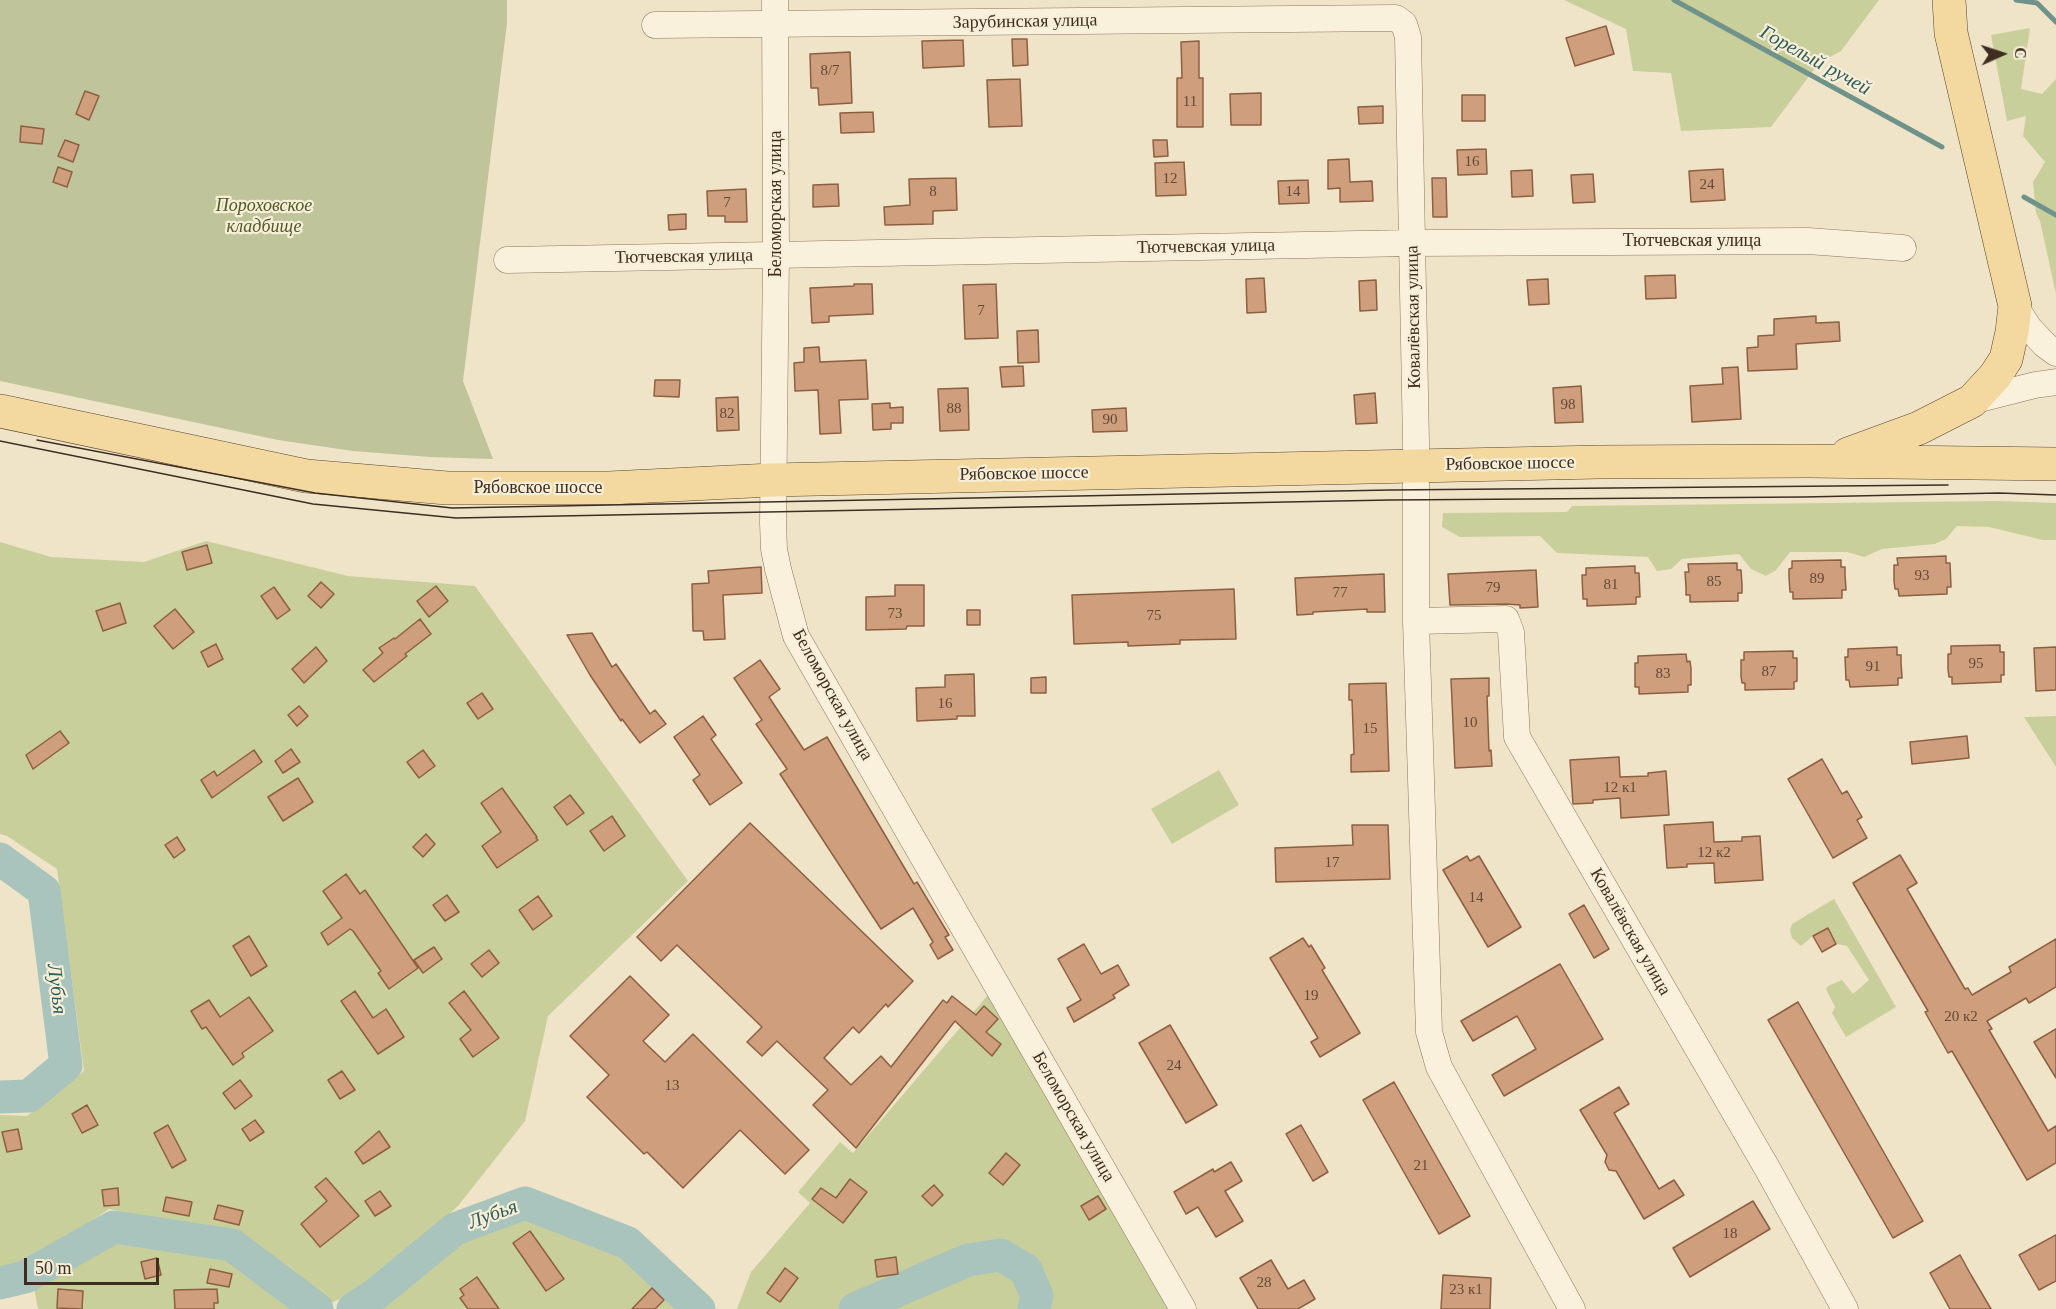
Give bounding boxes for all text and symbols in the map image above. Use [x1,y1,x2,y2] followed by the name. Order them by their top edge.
[953,10,1097,34] street label: Зарубинская улица
[1755,21,1875,101] water label: Горелый ручей
[1972,24,2032,84] north arrow
[2012,47,2029,59] text: С
[820,62,840,80] house number: 8/7
[1183,93,1197,111] house number: 11
[765,130,787,278] street label: Беломорская улица
[1464,153,1480,171] house number: 16
[1162,170,1178,188] house number: 12
[1700,176,1714,194] house number: 24
[929,183,937,201] house number: 8
[1286,183,1300,201] house number: 14
[723,194,731,212] house number: 7
[216,195,312,238] park label: Пороховское кладбище
[1623,230,1761,252] street label: Тютчевская улица
[1137,235,1275,259] street label: Тютчевская улица
[615,245,753,269] street label: Тютчевская улица
[1402,245,1426,389] street label: Ковалёвская улица
[977,302,985,320] house number: 7
[1560,396,1576,414] house number: 98
[946,400,962,418] house number: 88
[720,405,734,423] house number: 82
[1102,411,1118,429] house number: 90
[1445,452,1575,476] street label: Рябовское шоссе
[959,462,1089,486] street label: Рябовское шоссе
[473,477,603,499] street label: Рябовское шоссе
[1914,567,1930,585] house number: 93
[1810,570,1824,588] house number: 89
[1706,573,1722,591] house number: 85
[1604,576,1618,594] house number: 81
[1486,579,1500,597] house number: 79
[1332,584,1348,602] house number: 77
[888,605,902,623] house number: 73
[1146,607,1162,625] house number: 75
[787,625,877,765] street label: Беломорская улица
[1968,655,1984,673] house number: 95
[1866,658,1880,676] house number: 91
[1762,663,1776,681] house number: 87
[1656,665,1670,683] house number: 83
[938,695,952,713] house number: 16
[1462,714,1478,732] house number: 10
[1362,720,1378,738] house number: 15
[1603,779,1637,797] house number: 12 к1
[1697,844,1731,862] house number: 12 к2
[1324,854,1340,872] house number: 17
[1585,864,1675,1000] street label: Ковалёвская улица
[1468,889,1484,907] house number: 14
[41,962,71,1016] water label: Лубья
[1304,987,1318,1005] house number: 19
[1944,1008,1978,1026] house number: 20 к2
[1027,1048,1119,1186] street label: Беломорская улица
[1166,1057,1182,1075] house number: 24
[664,1077,680,1095] house number: 13
[1414,1157,1428,1175] house number: 21
[465,1195,521,1235] water label: Лубья
[1722,1225,1738,1243] house number: 18
[27,1246,162,1284] scale bar
[35,1258,72,1278] text: 50 m
[1256,1274,1272,1292] house number: 28
[1449,1281,1483,1299] house number: 23 к1

